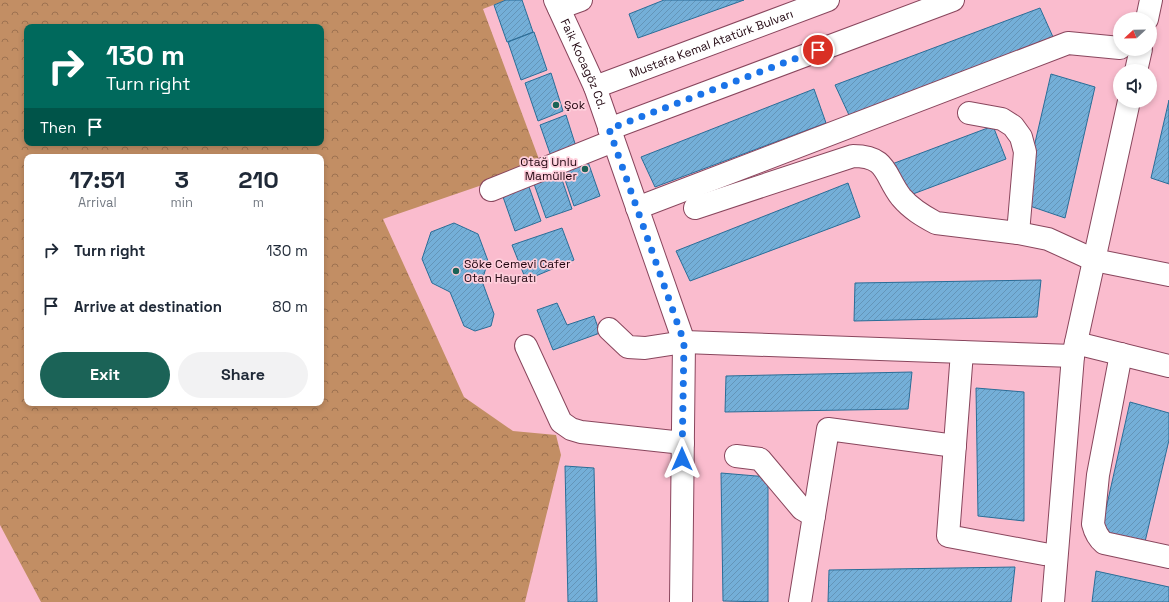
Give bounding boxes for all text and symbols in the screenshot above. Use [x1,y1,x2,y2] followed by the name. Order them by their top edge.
[627,6,795,82] street label: Mustafa Kemal Atatürk Bulvarı
[1113,12,1157,56] north arrow
[1113,12,1157,108] map controls
[557,16,610,111] street label: Faik Kocagöz Cd.
[801,33,835,67] pin
[106,37,185,73] text: 130 m
[807,39,829,61] icon: arrive
[40,40,92,92] icon: right
[1113,64,1157,108] button: sound
[106,72,190,95] text: Turn right
[564,97,586,113] place label: Şok
[551,100,561,110] marker: Şok
[84,116,106,138] icon: arrive
[40,118,76,137] text: Then
[520,154,577,184] place label: Otağ Unlu Mamüller
[69,164,125,195] text: 17:51
[174,164,189,195] text: 3
[238,164,279,195] text: 210
[580,164,590,174] marker: Otağ Unlu Mamüller
[78,194,117,211] text: Arrival
[171,194,193,211] text: min
[253,194,264,211] text: m
[40,239,62,261] icon: right
[74,241,145,260] text: Turn right
[266,241,308,260] text: 130 m
[464,256,571,286] place label: Söke Cemevi Cafer Otan Hayratı
[451,266,461,276] marker: Söke Cemevi Cafer Otan Hayratı
[40,295,62,317] icon: arrive
[74,297,222,316] text: Arrive at destination
[272,297,308,316] text: 80 m
[40,352,170,398] button: Exit
[178,352,308,398] button: Share
[661,438,703,480] position arrow

